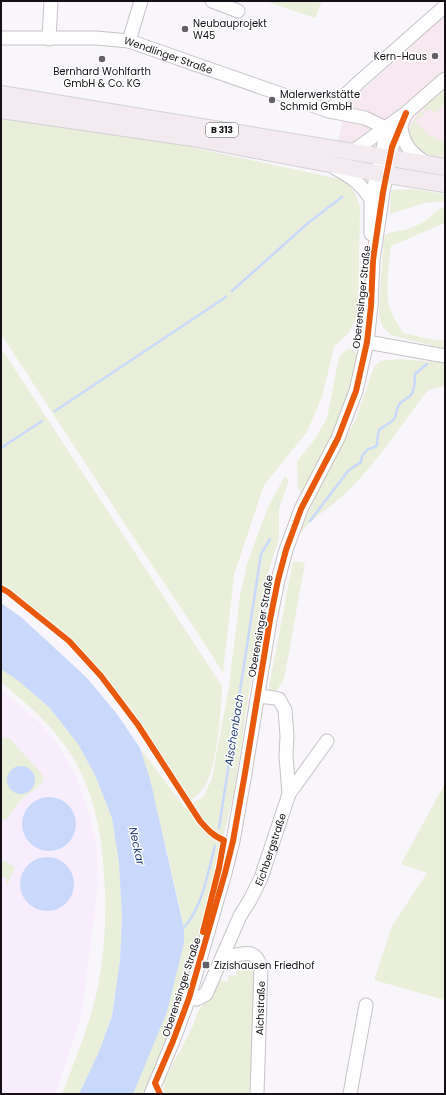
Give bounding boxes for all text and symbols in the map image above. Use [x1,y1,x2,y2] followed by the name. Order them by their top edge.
[193,16,267,43] place label: Neubauprojekt W45
[180,24,190,34] marker: Neubauprojekt W45
[122,33,215,78] street label: Wendlinger Straße
[374,49,427,64] place label: Kern-Haus
[430,51,440,61] marker: Kern-Haus
[97,54,107,64] marker: Bernhard Wohlfarth GmbH & Co. KG
[53,64,151,91] place label: Bernhard Wohlfarth GmbH & Co. KG
[280,87,360,114] place label: Malerwerkstätte Schmid GmbH
[267,95,277,105] marker: Malerwerkstätte Schmid GmbH
[206,123,238,137] road number: B 313
[349,245,374,349] street label: Oberensinger Straße
[244,574,277,678] street label: Oberensinger Straße
[220,693,248,768] water label: Aischenbach
[251,811,290,889] street label: Eichbergstraße
[125,826,149,867] water label: Neckar
[158,936,205,1039] street label: Oberensinger Straße
[214,958,314,973] place label: Zizishausen Friedhof
[201,960,211,970] marker: Zizishausen Friedhof
[252,981,269,1035] street label: Aichstraße

